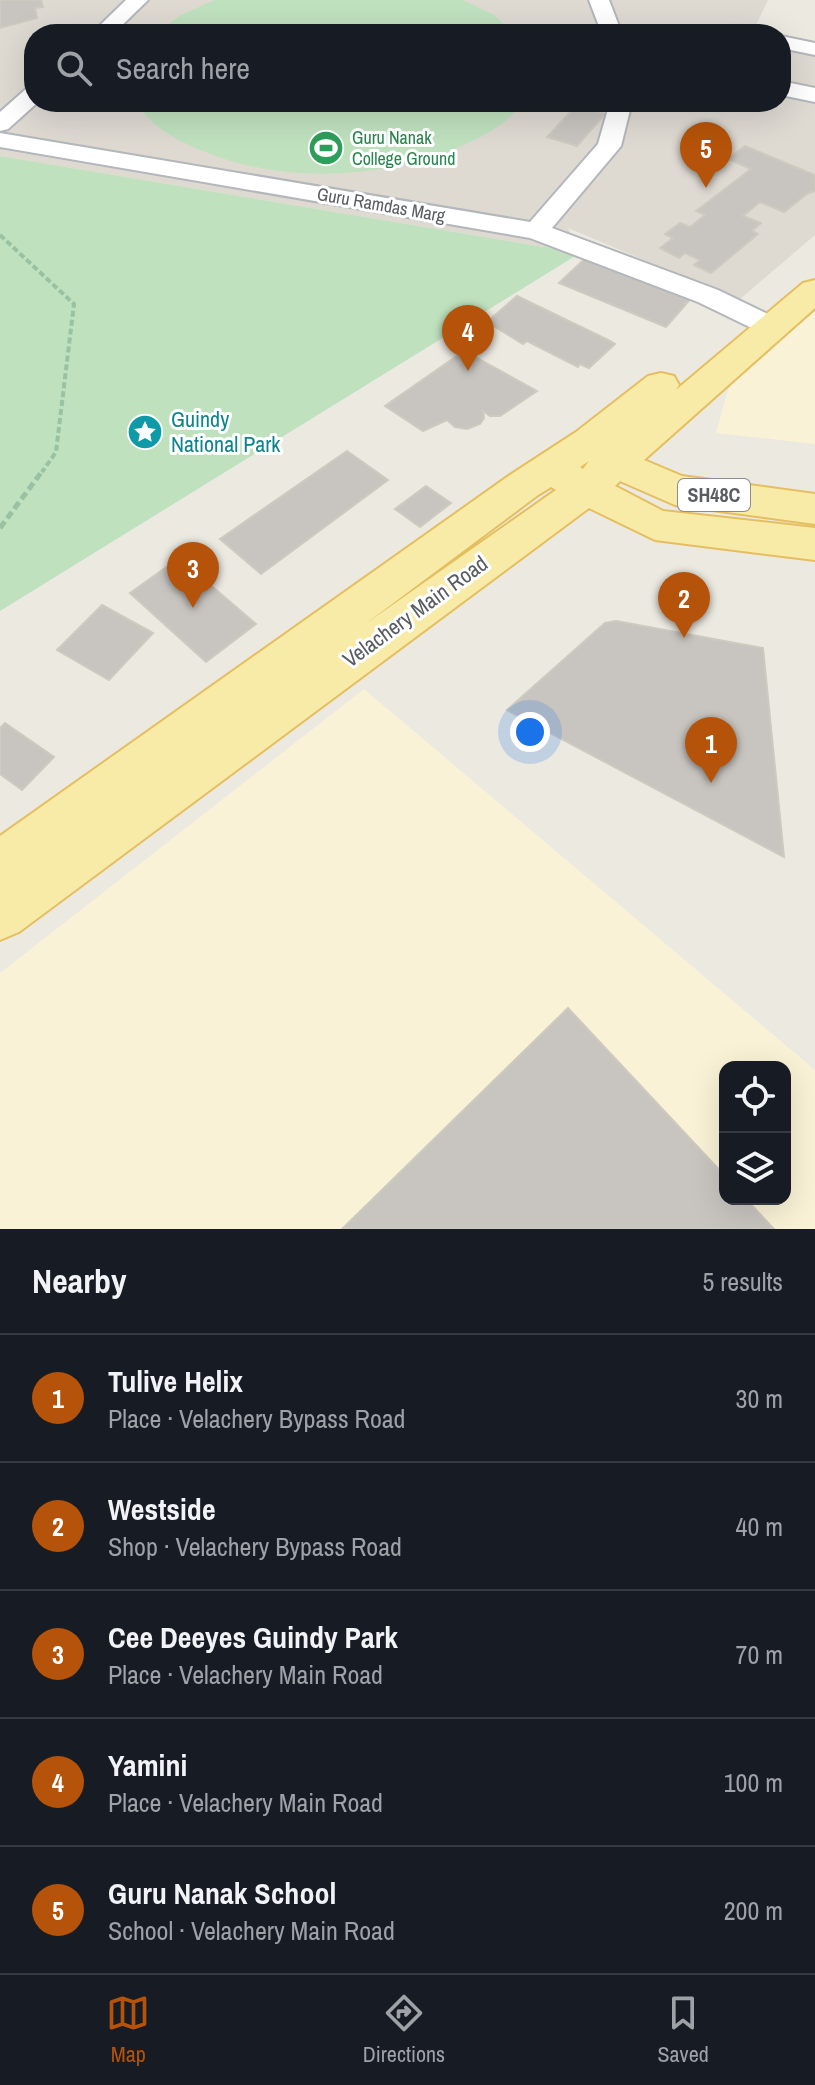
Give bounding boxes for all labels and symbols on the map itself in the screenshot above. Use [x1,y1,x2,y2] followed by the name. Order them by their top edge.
[680,122,732,188] pin: 5
[352,125,455,171] place label: Guru Nanak College Ground
[307,129,345,167] sports icon: Guru Nanak College Ground
[315,181,448,228] street label: Guru Ramdas Marg
[442,305,494,371] pin: 4
[171,404,281,459] place label: Guindy National Park
[126,413,164,451] place icon: Guindy National Park
[678,479,750,511] road number: SH48C
[167,542,219,608] pin: 3
[336,548,494,674] street label: Velachery Main Road
[658,572,710,638] pin: 2
[510,712,550,752] your location
[685,717,737,783] pin: 1

